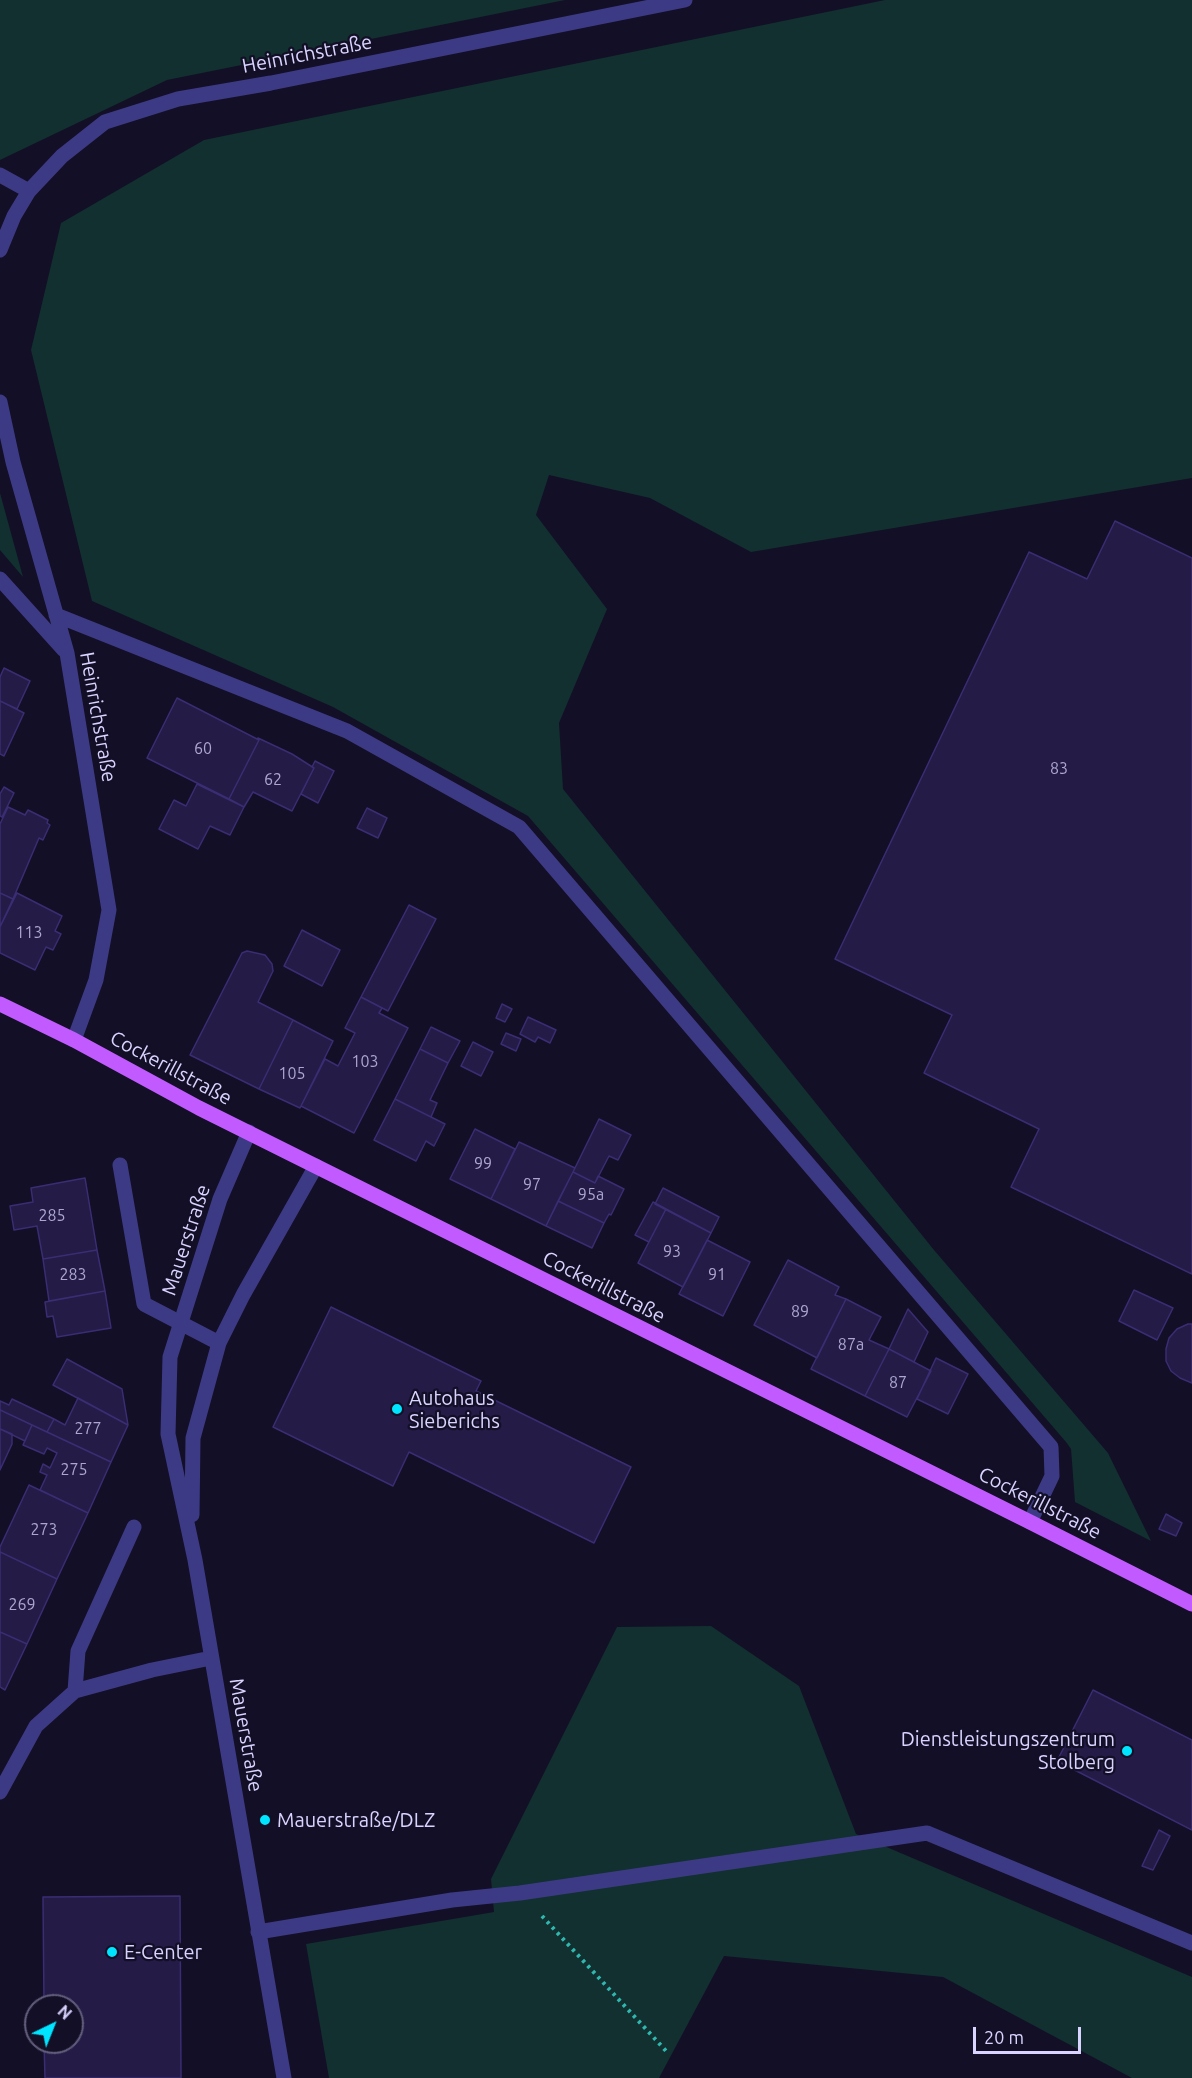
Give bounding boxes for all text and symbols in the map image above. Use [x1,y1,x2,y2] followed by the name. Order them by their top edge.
[240,30,374,78] street label: Heinrichstraße
[75,650,121,784] street label: Heinrichstraße
[194,739,212,759] house number: 60
[1050,759,1068,779] house number: 83
[264,770,282,790] house number: 62
[15,923,43,943] house number: 113
[106,1026,236,1110] street label: Cockerillstraße
[351,1052,379,1072] house number: 103
[278,1064,306,1084] house number: 105
[474,1154,492,1174] house number: 99
[523,1175,541,1195] house number: 97
[157,1182,215,1298] street label: Mauerstraße
[578,1185,604,1205] house number: 95a
[38,1206,66,1226] house number: 285
[663,1242,681,1262] house number: 93
[539,1246,669,1328] street label: Cockerillstraße
[59,1265,87,1285] house number: 283
[708,1265,726,1285] house number: 91
[791,1302,809,1322] house number: 89
[838,1335,864,1355] house number: 87a
[889,1373,907,1393] house number: 87
[409,1386,500,1433] place label: Autohaus Sieberichs
[390,1402,404,1416] marker: Autohaus Sieberichs
[74,1419,102,1439] house number: 277
[60,1460,88,1480] house number: 275
[975,1462,1105,1544] street label: Cockerillstraße
[30,1520,58,1540] house number: 273
[8,1595,36,1615] house number: 269
[224,1676,268,1794] street label: Mauerstraße
[901,1727,1115,1774] place label: Dienstleistungszentrum Stolberg
[1120,1744,1134,1758] marker: Dienstleistungszentrum Stolberg
[277,1808,435,1832] place label: Mauerstraße/DLZ
[258,1813,272,1827] marker: Mauerstraße/DLZ
[124,1940,202,1964] place label: E-Center
[105,1945,119,1959] marker: E-Center
[24,1994,84,2054] north arrow
[54,2002,75,2023] text: N
[976,2015,1084,2053] scale bar
[984,2027,1024,2047] text: 20 m

